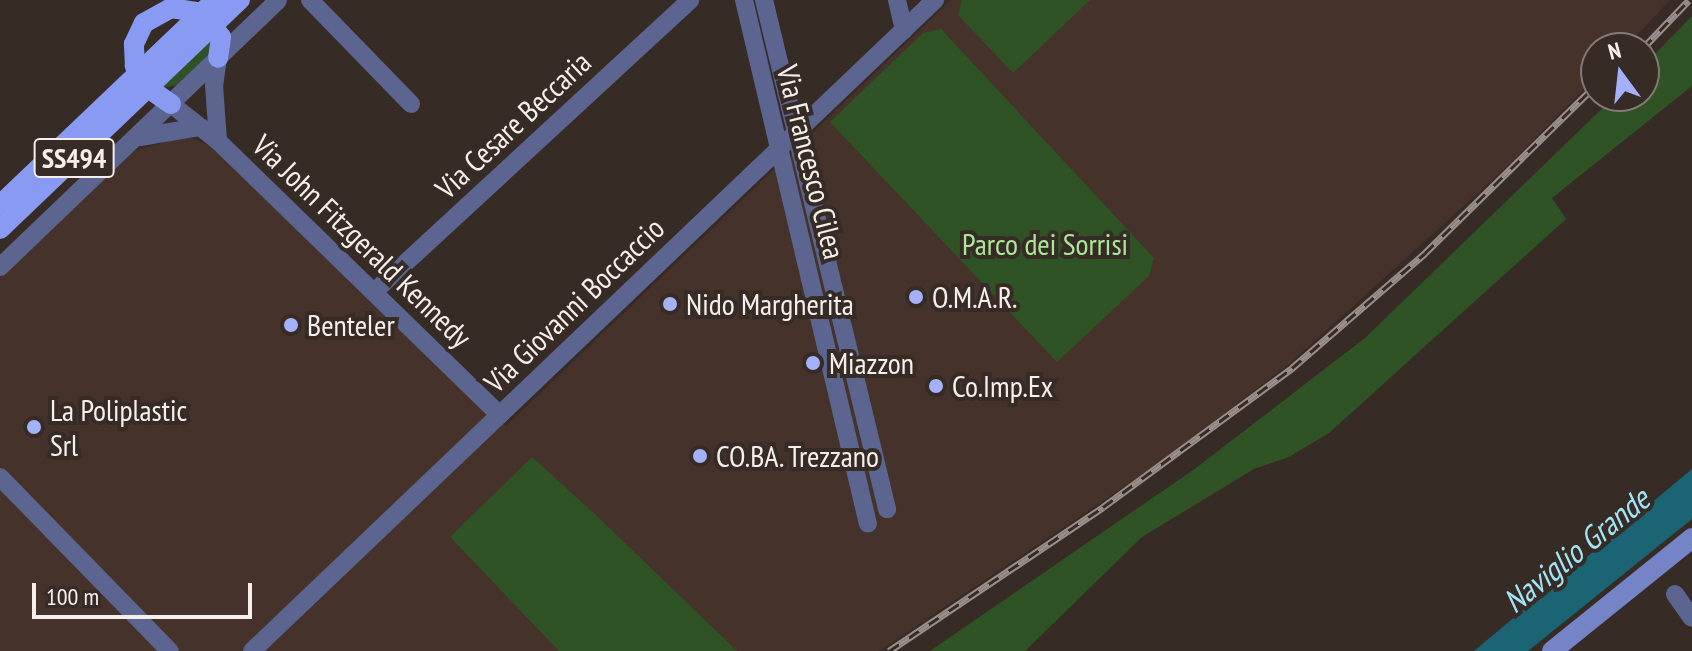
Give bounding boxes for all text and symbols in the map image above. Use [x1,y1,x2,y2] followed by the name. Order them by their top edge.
[1580,32,1660,112] north arrow
[1605,36,1624,66] text: N
[428,44,598,206] street label: Via Cesare Beccaria
[770,61,852,263] street label: Via Francesco Cilea
[245,127,479,355] street label: Via John Fitzgerald Kennedy
[32,134,116,182] road number: SS494
[477,210,671,400] street label: Via Giovanni Boccaccio
[962,226,1128,262] park label: Parco dei Sorrisi
[932,279,1017,315] place label: O.M.A.R.
[686,286,854,322] place label: Nido Margherita
[907,288,925,306] marker: O.M.A.R.
[661,295,679,313] marker: Nido Margherita
[307,307,395,343] place label: Benteler
[282,316,300,334] marker: Benteler
[829,345,914,381] place label: Miazzon
[804,354,822,372] marker: Miazzon
[952,368,1053,404] place label: Co.Imp.Ex
[927,377,945,395] marker: Co.Imp.Ex
[50,392,187,462] place label: La Poliplastic Srl
[25,418,43,436] marker: La Poliplastic Srl
[716,438,882,474] place label: CO.BA. Trezzano
[691,447,709,465] marker: CO.BA. Trezzano
[1495,479,1657,621] water label: Naviglio Grande
[36,567,256,617] scale bar
[46,581,99,612] text: 100 m

